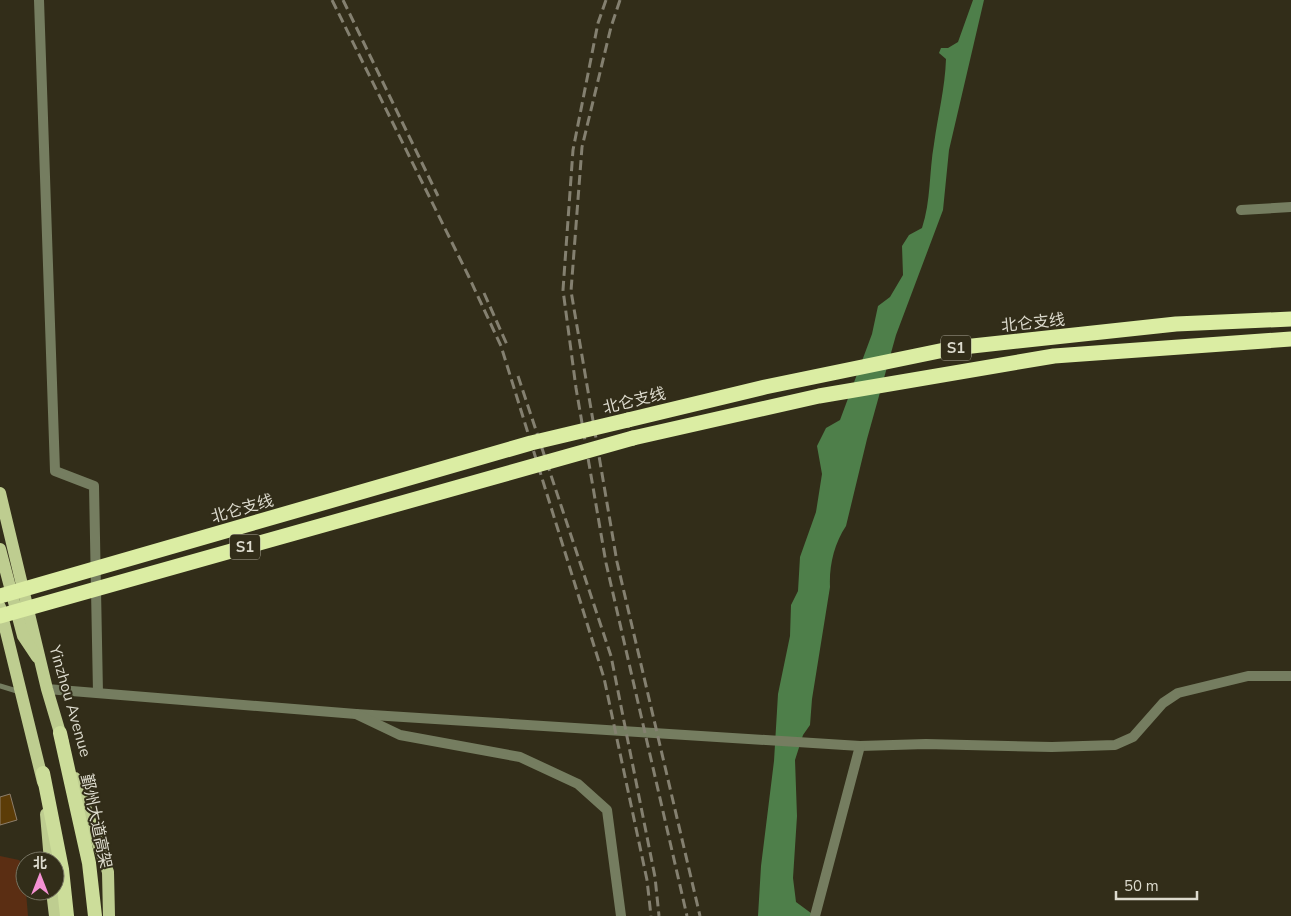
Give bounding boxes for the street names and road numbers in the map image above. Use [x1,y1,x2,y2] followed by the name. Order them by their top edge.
[1000,309,1066,337] street label: 北仑支线
[941,336,971,360] road number: S1
[601,383,668,419] street label: 北仑支线
[208,490,276,528] street label: 北仑支线
[230,534,260,560] road number: S1
[43,642,97,760] street label: Yinzhou Avenue
[75,772,117,870] street label: 鄞州大道高架

